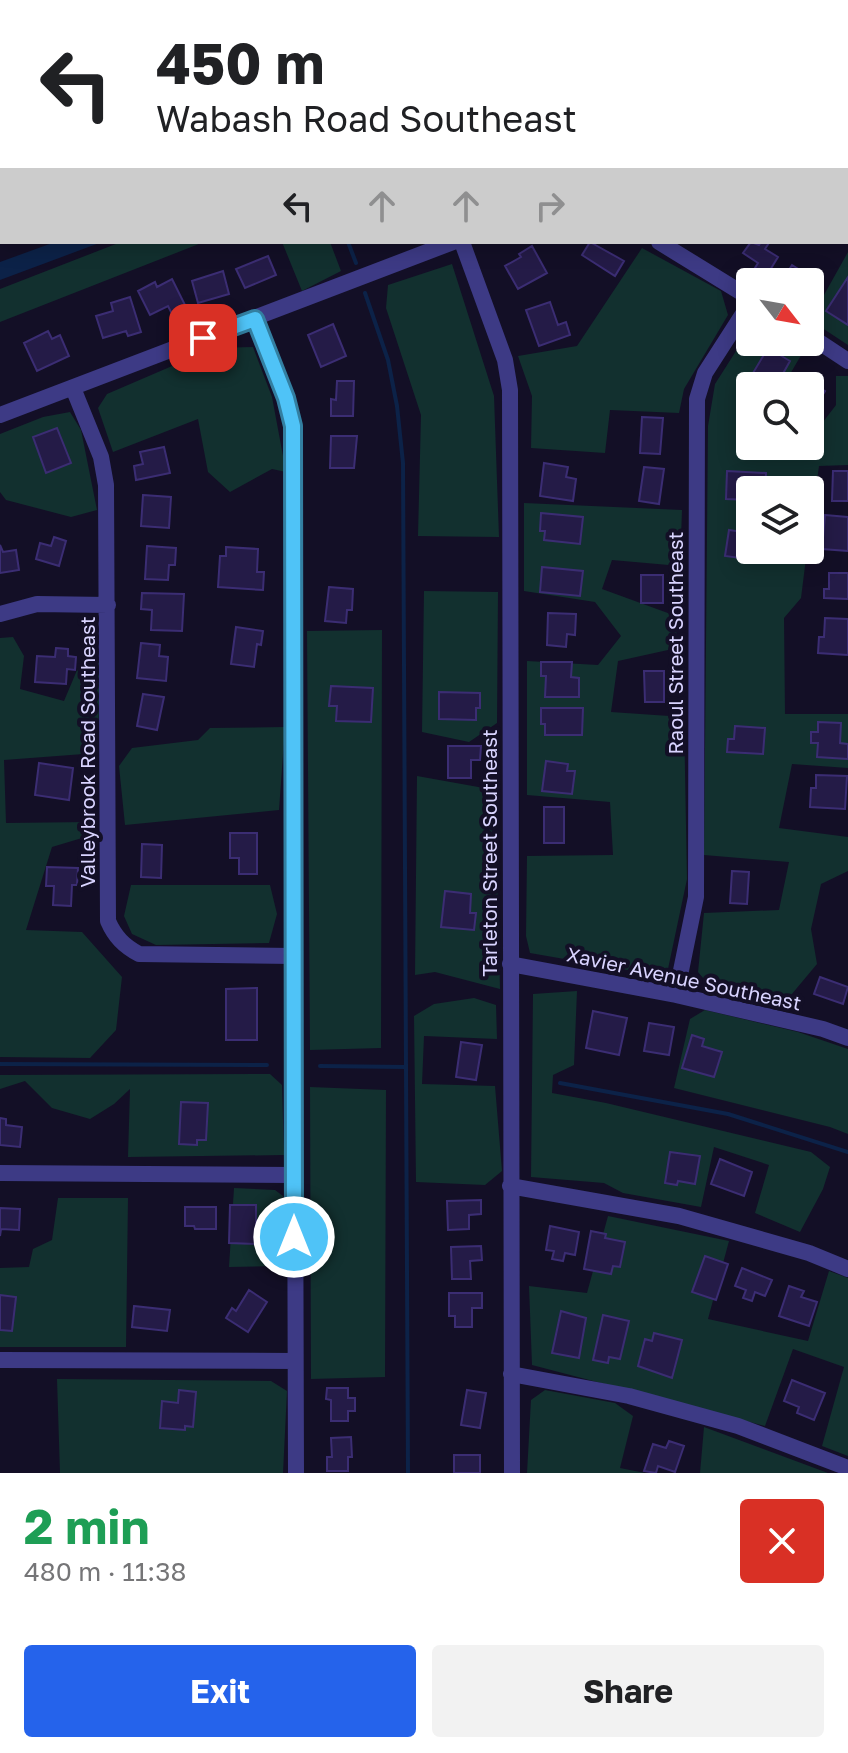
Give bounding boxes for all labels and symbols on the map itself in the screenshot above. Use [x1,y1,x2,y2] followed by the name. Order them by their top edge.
[736,268,824,356] north arrow
[169,304,237,372] pin
[663,531,687,755] street label: Raoul Street Southeast
[75,616,99,888] street label: Valleybrook Road Southeast
[477,729,501,977] street label: Tarleton Street Southeast
[565,941,804,1015] street label: Xavier Avenue Southeast
[252,1195,336,1279] position arrow

